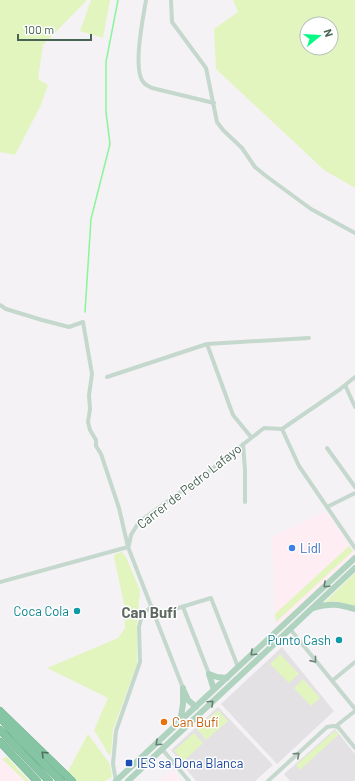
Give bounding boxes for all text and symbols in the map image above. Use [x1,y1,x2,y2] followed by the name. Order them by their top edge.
[18,16,91,42] scale bar
[299,16,339,56] north arrow
[24,22,54,36] text: 100 m
[322,27,336,38] text: N
[133,440,245,532] street label: Carrer de Pedro Lafayo
[300,540,321,556] place label: Lidl
[287,543,297,553] marker: Lidl
[324,580,331,587] one-way arrow
[13,603,69,619] place label: Coca Cola
[122,603,177,621] district label: Can Bufí
[72,606,82,616] marker: Coca Cola
[267,632,331,648] place label: Punto Cash
[334,635,344,645] marker: Punto Cash
[250,649,258,656] one-way arrow
[310,655,317,662] one-way arrow
[206,700,214,708] one-way arrow
[172,714,219,730] place label: Can Bufí
[159,717,169,727] marker: Can Bufí
[155,738,162,745] one-way arrow
[41,751,49,759] one-way arrow
[292,752,300,759] one-way arrow
[137,755,243,771] place label: IES sa Dona Blanca
[124,758,134,768] marker: IES sa Dona Blanca

